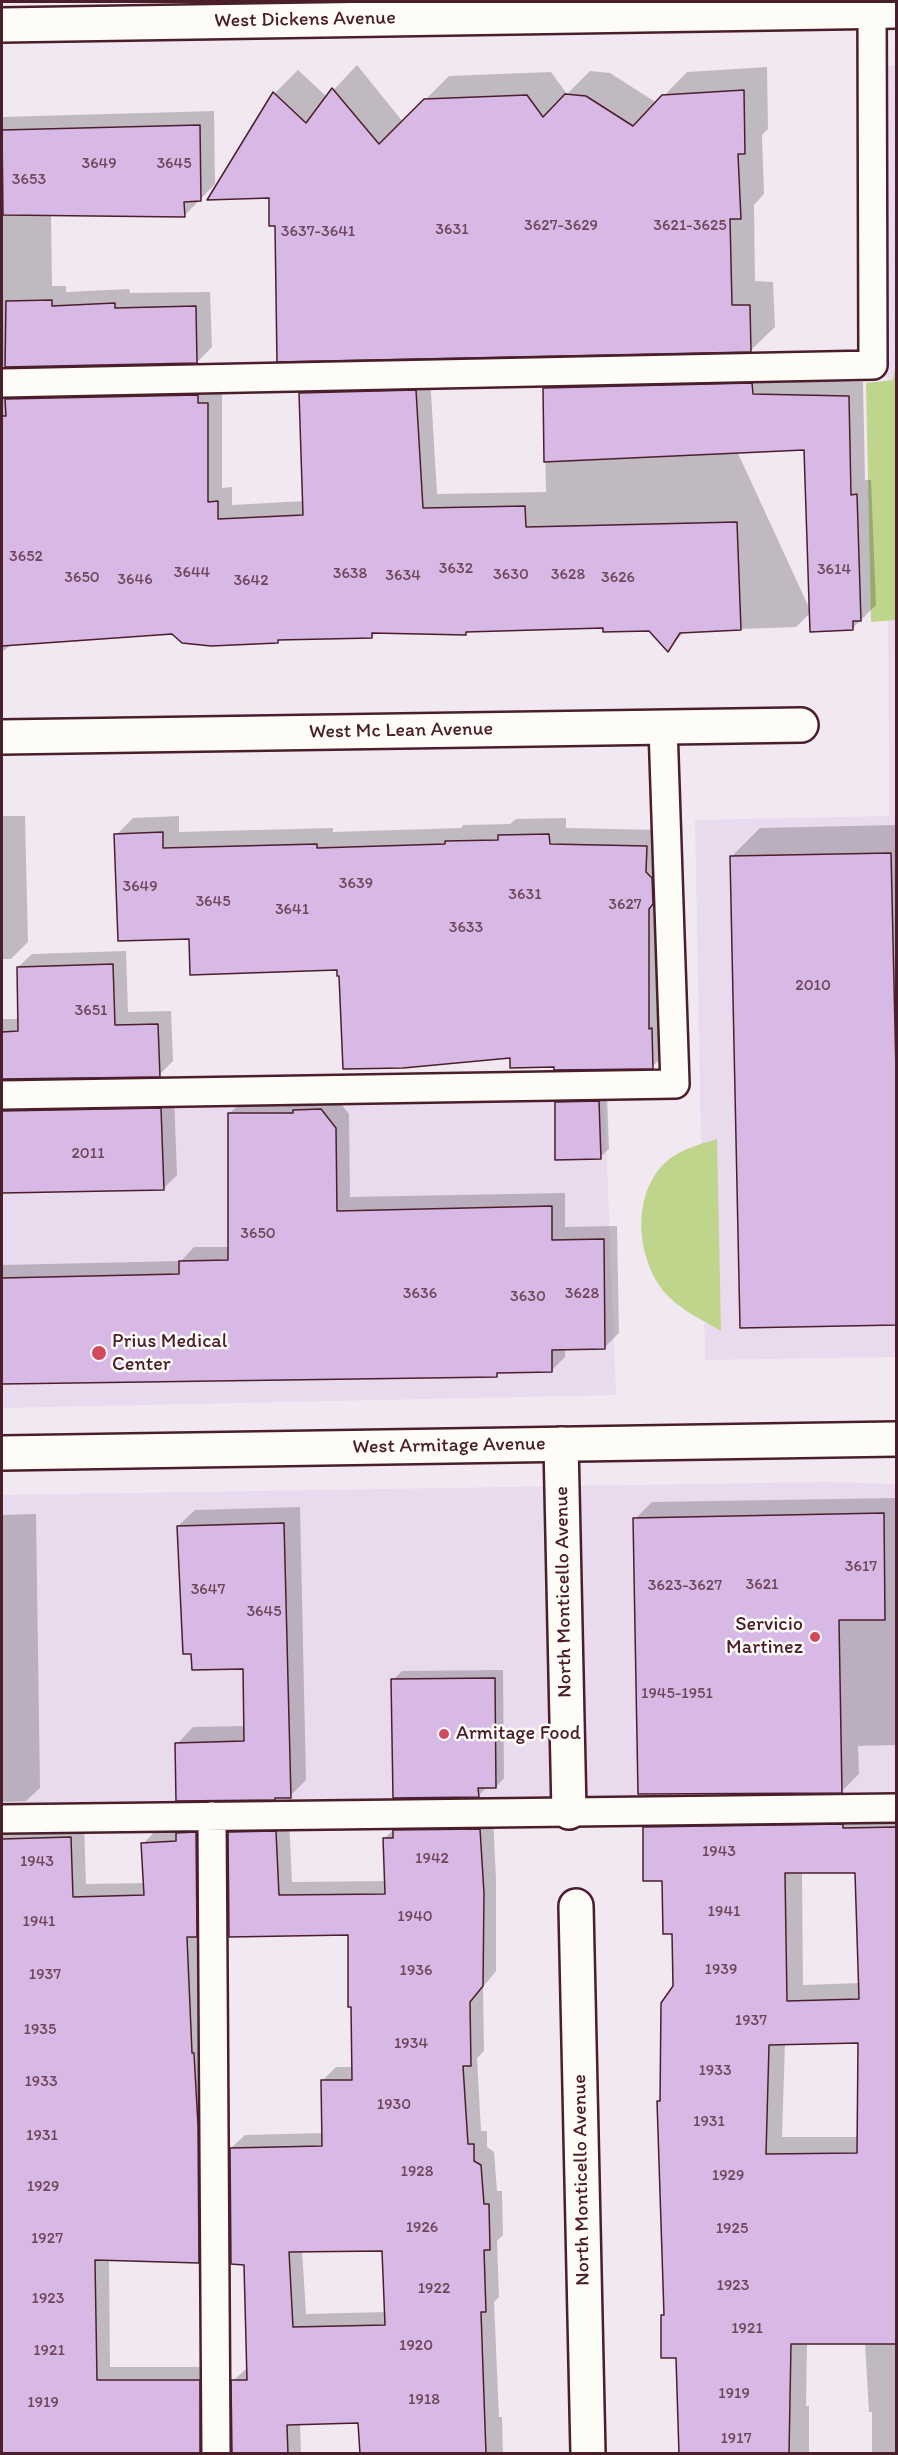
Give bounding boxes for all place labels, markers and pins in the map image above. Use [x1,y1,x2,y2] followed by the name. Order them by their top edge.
[112,1330,227,1377] place label: Prius Medical Center
[90,1344,108,1362] marker: Prius Medical Center
[726,1613,803,1660] place label: Servicio Martinez
[808,1630,822,1644] marker: Servicio Martinez
[456,1722,581,1746] place label: Armitage Food
[437,1727,451,1741] marker: Armitage Food

